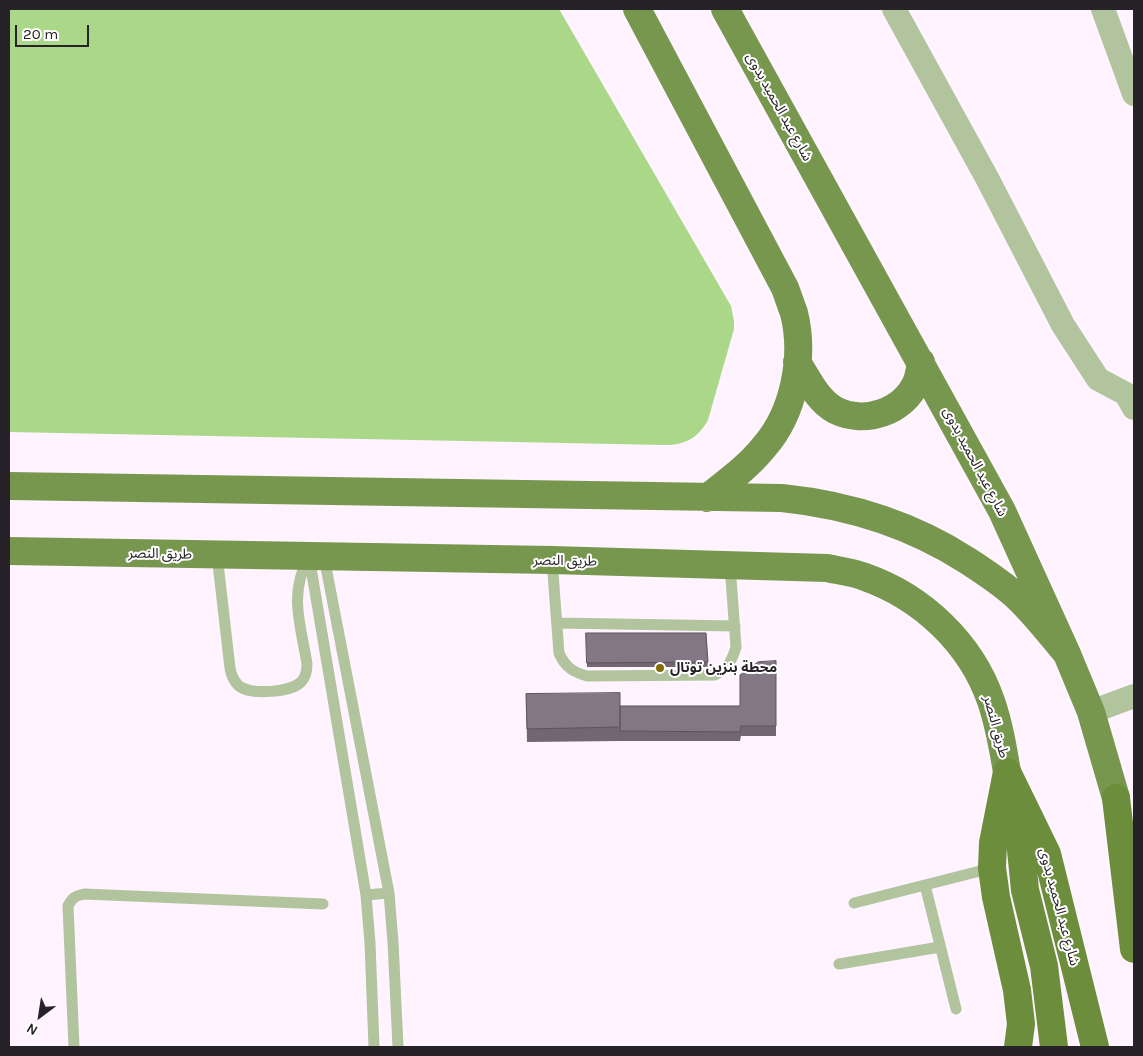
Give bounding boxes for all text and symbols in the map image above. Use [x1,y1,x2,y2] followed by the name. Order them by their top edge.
[18,15,91,47] scale bar
[23,25,58,43] text: 20 m
[742,50,816,164] street label: شارع عبد الحميد بدوى
[939,404,1011,520] street label: شارع عبد الحميد بدوى
[128,545,192,563] street label: طريق النصر
[533,552,597,570] street label: طريق النصر
[670,660,777,676] place label: محطة بنزين توتال
[654,662,666,674] marker: محطة بنزين توتال
[980,694,1012,760] street label: طريق النصر
[1035,846,1083,968] street label: شارع عبد الحميد بدوى
[15,991,65,1041] north arrow
[23,1019,41,1039] text: N

